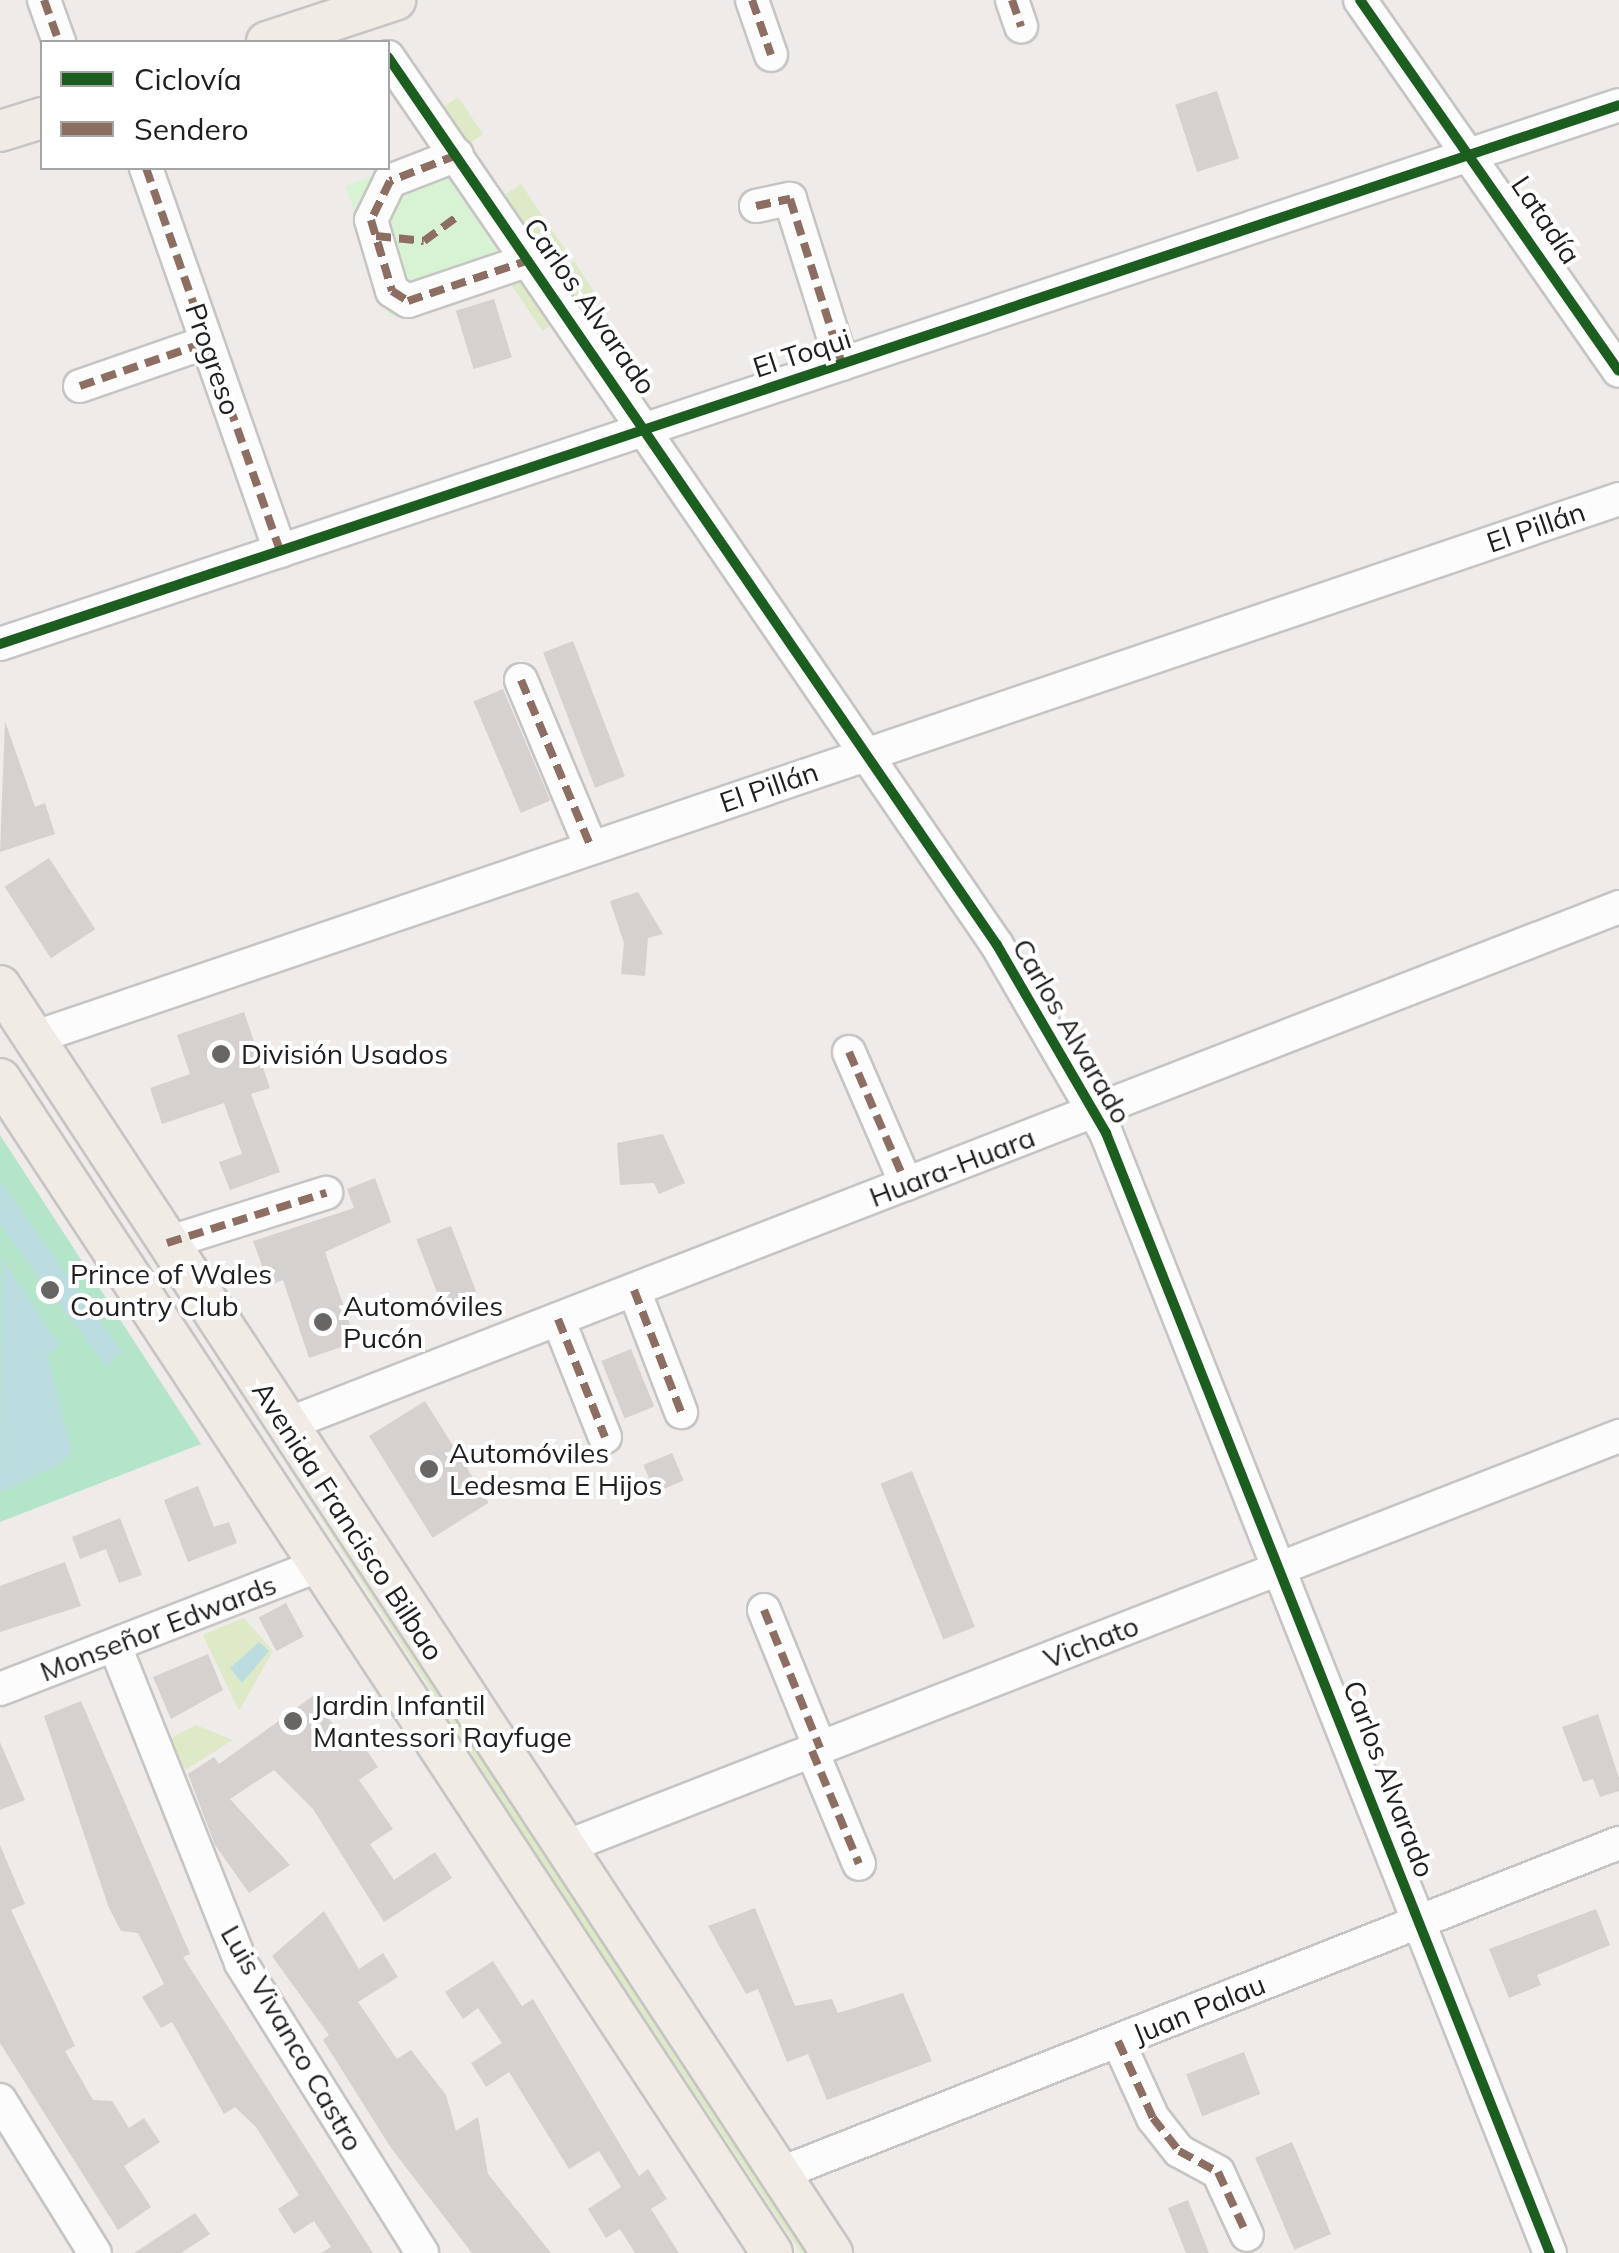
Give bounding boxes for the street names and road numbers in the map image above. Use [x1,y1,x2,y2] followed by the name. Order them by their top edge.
[1504,170,1588,270] street label: Latadía
[517,211,663,401] street label: Carlos Alvarado
[178,299,248,419] street label: Progreso
[749,321,855,385] street label: El Toqui
[1482,495,1590,559] street label: El Pillán
[715,755,823,819] street label: El Pillán
[1006,933,1138,1129] street label: Carlos Alvarado
[865,1120,1039,1214] street label: Huara-Huara
[245,1375,451,1667] street label: Avenida Francisco Bilbao
[35,1568,281,1688] street label: Monseñor Edwards
[1039,1609,1143,1675] street label: Vichato
[1336,1676,1442,1882] street label: Carlos Alvarado
[214,1919,370,2157] street label: Luis Vivanco Castro
[1128,1967,1270,2051] street label: Juan Palau

